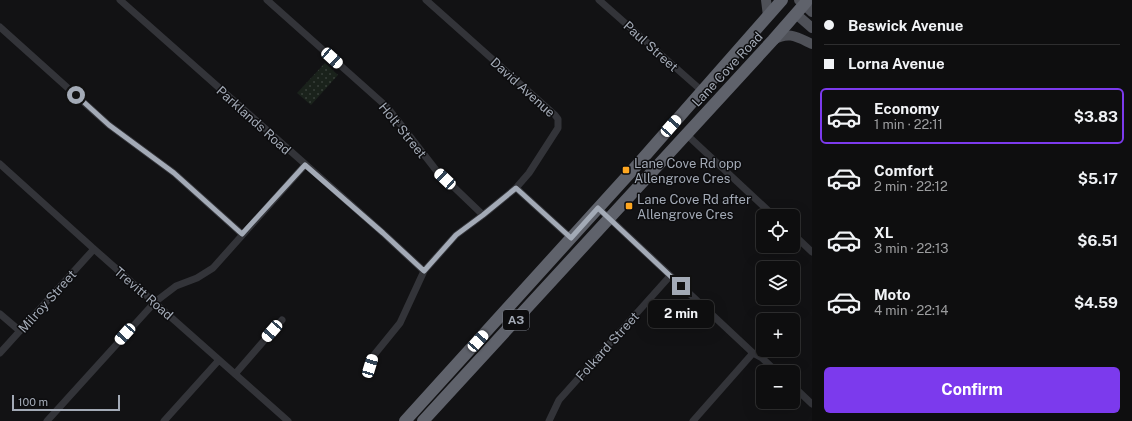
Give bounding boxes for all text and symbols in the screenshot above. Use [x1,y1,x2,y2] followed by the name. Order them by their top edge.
[848,17,963,34] text: Beswick Avenue
[620,18,681,75] street label: Paul Street
[689,29,766,110] street label: Lane Cove Road
[319,46,345,70] car
[487,55,558,120] street label: David Avenue
[848,55,945,72] text: Lorna Avenue
[214,83,294,158] street label: Parklands Road
[67,86,85,104] route start
[826,98,862,134] icon: car
[376,100,429,161] street label: Holt Street
[874,100,939,117] text: Economy
[1074,108,1118,125] text: $3.83
[659,113,683,139] car
[874,117,943,132] text: 1 min · 22:11
[634,156,742,186] place label: Lane Cove Rd opp Allengrove Cres
[826,160,862,196] icon: car
[874,162,934,179] text: Comfort
[621,165,631,175] marker: Lane Cove Rd opp Allengrove Cres
[432,166,458,192] car
[1078,170,1118,187] text: $5.17
[874,179,948,194] text: 2 min · 22:12
[637,192,751,222] place label: Lane Cove Rd after Allengrove Cres
[624,201,634,211] marker: Lane Cove Rd after Allengrove Cres
[756,209,800,409] map controls
[756,209,800,253] button: locate
[826,222,862,258] icon: car
[874,224,893,241] text: XL
[1077,232,1118,249] text: $6.51
[874,241,949,256] text: 3 min · 22:13
[756,261,800,305] button: layers
[111,264,176,323] street label: Trevitt Road
[15,267,79,336] street label: Milroy Street
[672,277,690,295] route end
[826,284,862,320] icon: car
[874,286,911,303] text: Moto
[1074,294,1118,311] text: $4.59
[648,300,714,328] callout: 2 min
[874,303,948,318] text: 4 min · 22:14
[664,306,698,321] text: 2 min
[573,309,642,384] street label: Folkard Street
[503,310,529,330] road number: A3
[756,313,800,357] button: +
[260,318,284,344] car
[113,321,137,347] car
[466,328,490,354] car
[361,353,379,379] car
[756,365,800,409] button: −
[824,367,1120,413] button: Confirm
[12,393,120,412] scale bar
[18,396,48,408] text: 100 m

